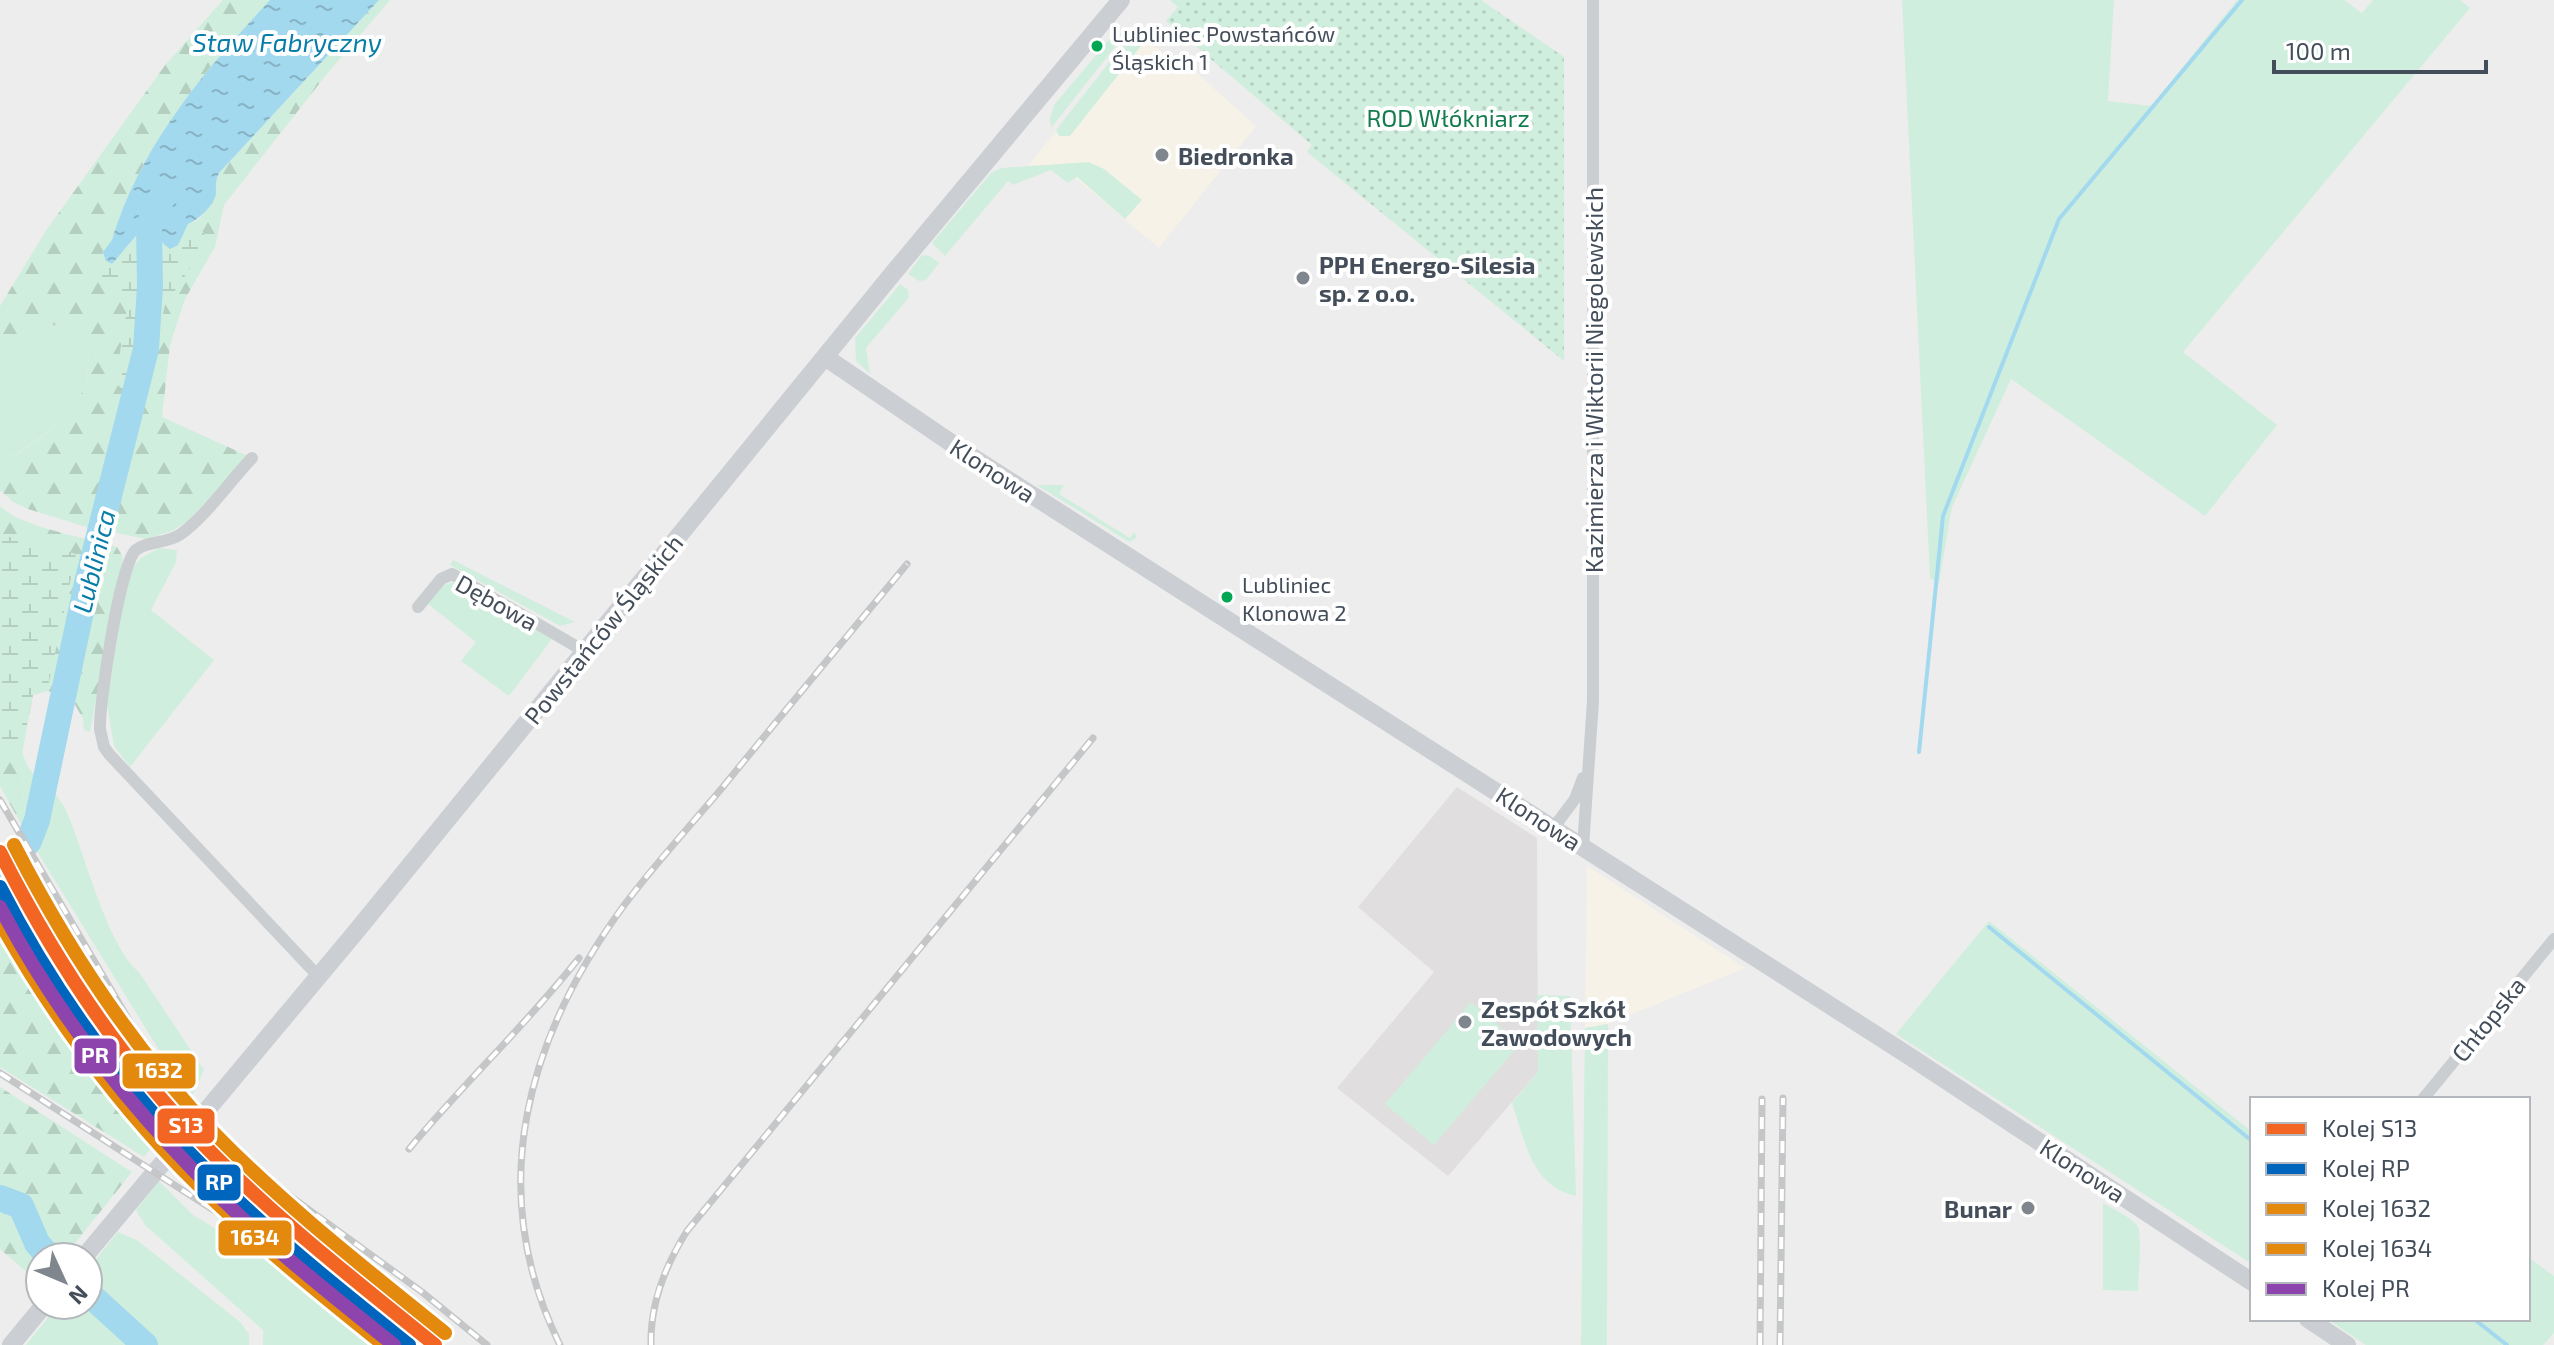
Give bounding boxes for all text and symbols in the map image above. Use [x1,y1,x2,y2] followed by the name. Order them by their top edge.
[1112,20,1335,74] place label: Lubliniec Powstańców Śląskich 1
[2274,24,2486,74] scale bar
[192,26,382,58] water label: Staw Fabryczny
[2286,36,2351,65] text: 100 m
[1089,38,1105,54] marker: Lubliniec Powstańców Śląskich 1
[1366,103,1530,132] park label: ROD Włókniarz
[1178,141,1294,170] place label: Biedronka
[1153,146,1171,164] marker: Biedronka
[1579,187,1608,573] street label: Kazimierza i Wiktorii Niegolewskich
[1319,250,1535,307] place label: PPH Energo-Silesia sp. z o.o.
[1294,269,1312,287] marker: PPH Energo-Silesia sp. z o.o.
[945,432,1041,508] street label: Klonowa
[65,506,121,616] water label: Lublinica
[518,528,688,730] street label: Powstańców Śląskich
[451,568,543,636] street label: Dębowa
[1242,571,1347,625] place label: Lubliniec Klonowa 2
[1219,589,1235,605] marker: Lubliniec Klonowa 2
[1491,780,1587,856] street label: Klonowa
[2445,971,2531,1067] street label: Chłopska
[1481,994,1632,1051] place label: Zespół Szkół Zawodowych
[1456,1013,1474,1031] marker: Zespół Szkół Zawodowych
[73,1037,118,1075] line badge: PR
[81,1041,109,1067] text: PR
[121,1052,197,1090] line badge: 1632
[135,1056,183,1082] text: 1632
[2250,1097,2530,1321] legend
[156,1107,216,1145] line badge: S13
[169,1111,203,1137] text: S13
[2322,1113,2417,1142] text: Kolej S13
[2035,1132,2131,1208] street label: Klonowa
[2322,1153,2410,1182] text: Kolej RP
[196,1163,242,1202] line badge: RP
[205,1168,233,1194] text: RP
[2322,1193,2431,1222] text: Kolej 1632
[1944,1194,2013,1223] place label: Bunar
[2019,1199,2037,1217] marker: Bunar
[217,1219,293,1257] line badge: 1634
[231,1223,279,1249] text: 1634
[2322,1233,2432,1262] text: Kolej 1634
[24,1241,104,1321] north arrow
[2322,1273,2410,1302] text: Kolej PR
[64,1281,94,1310] text: N

